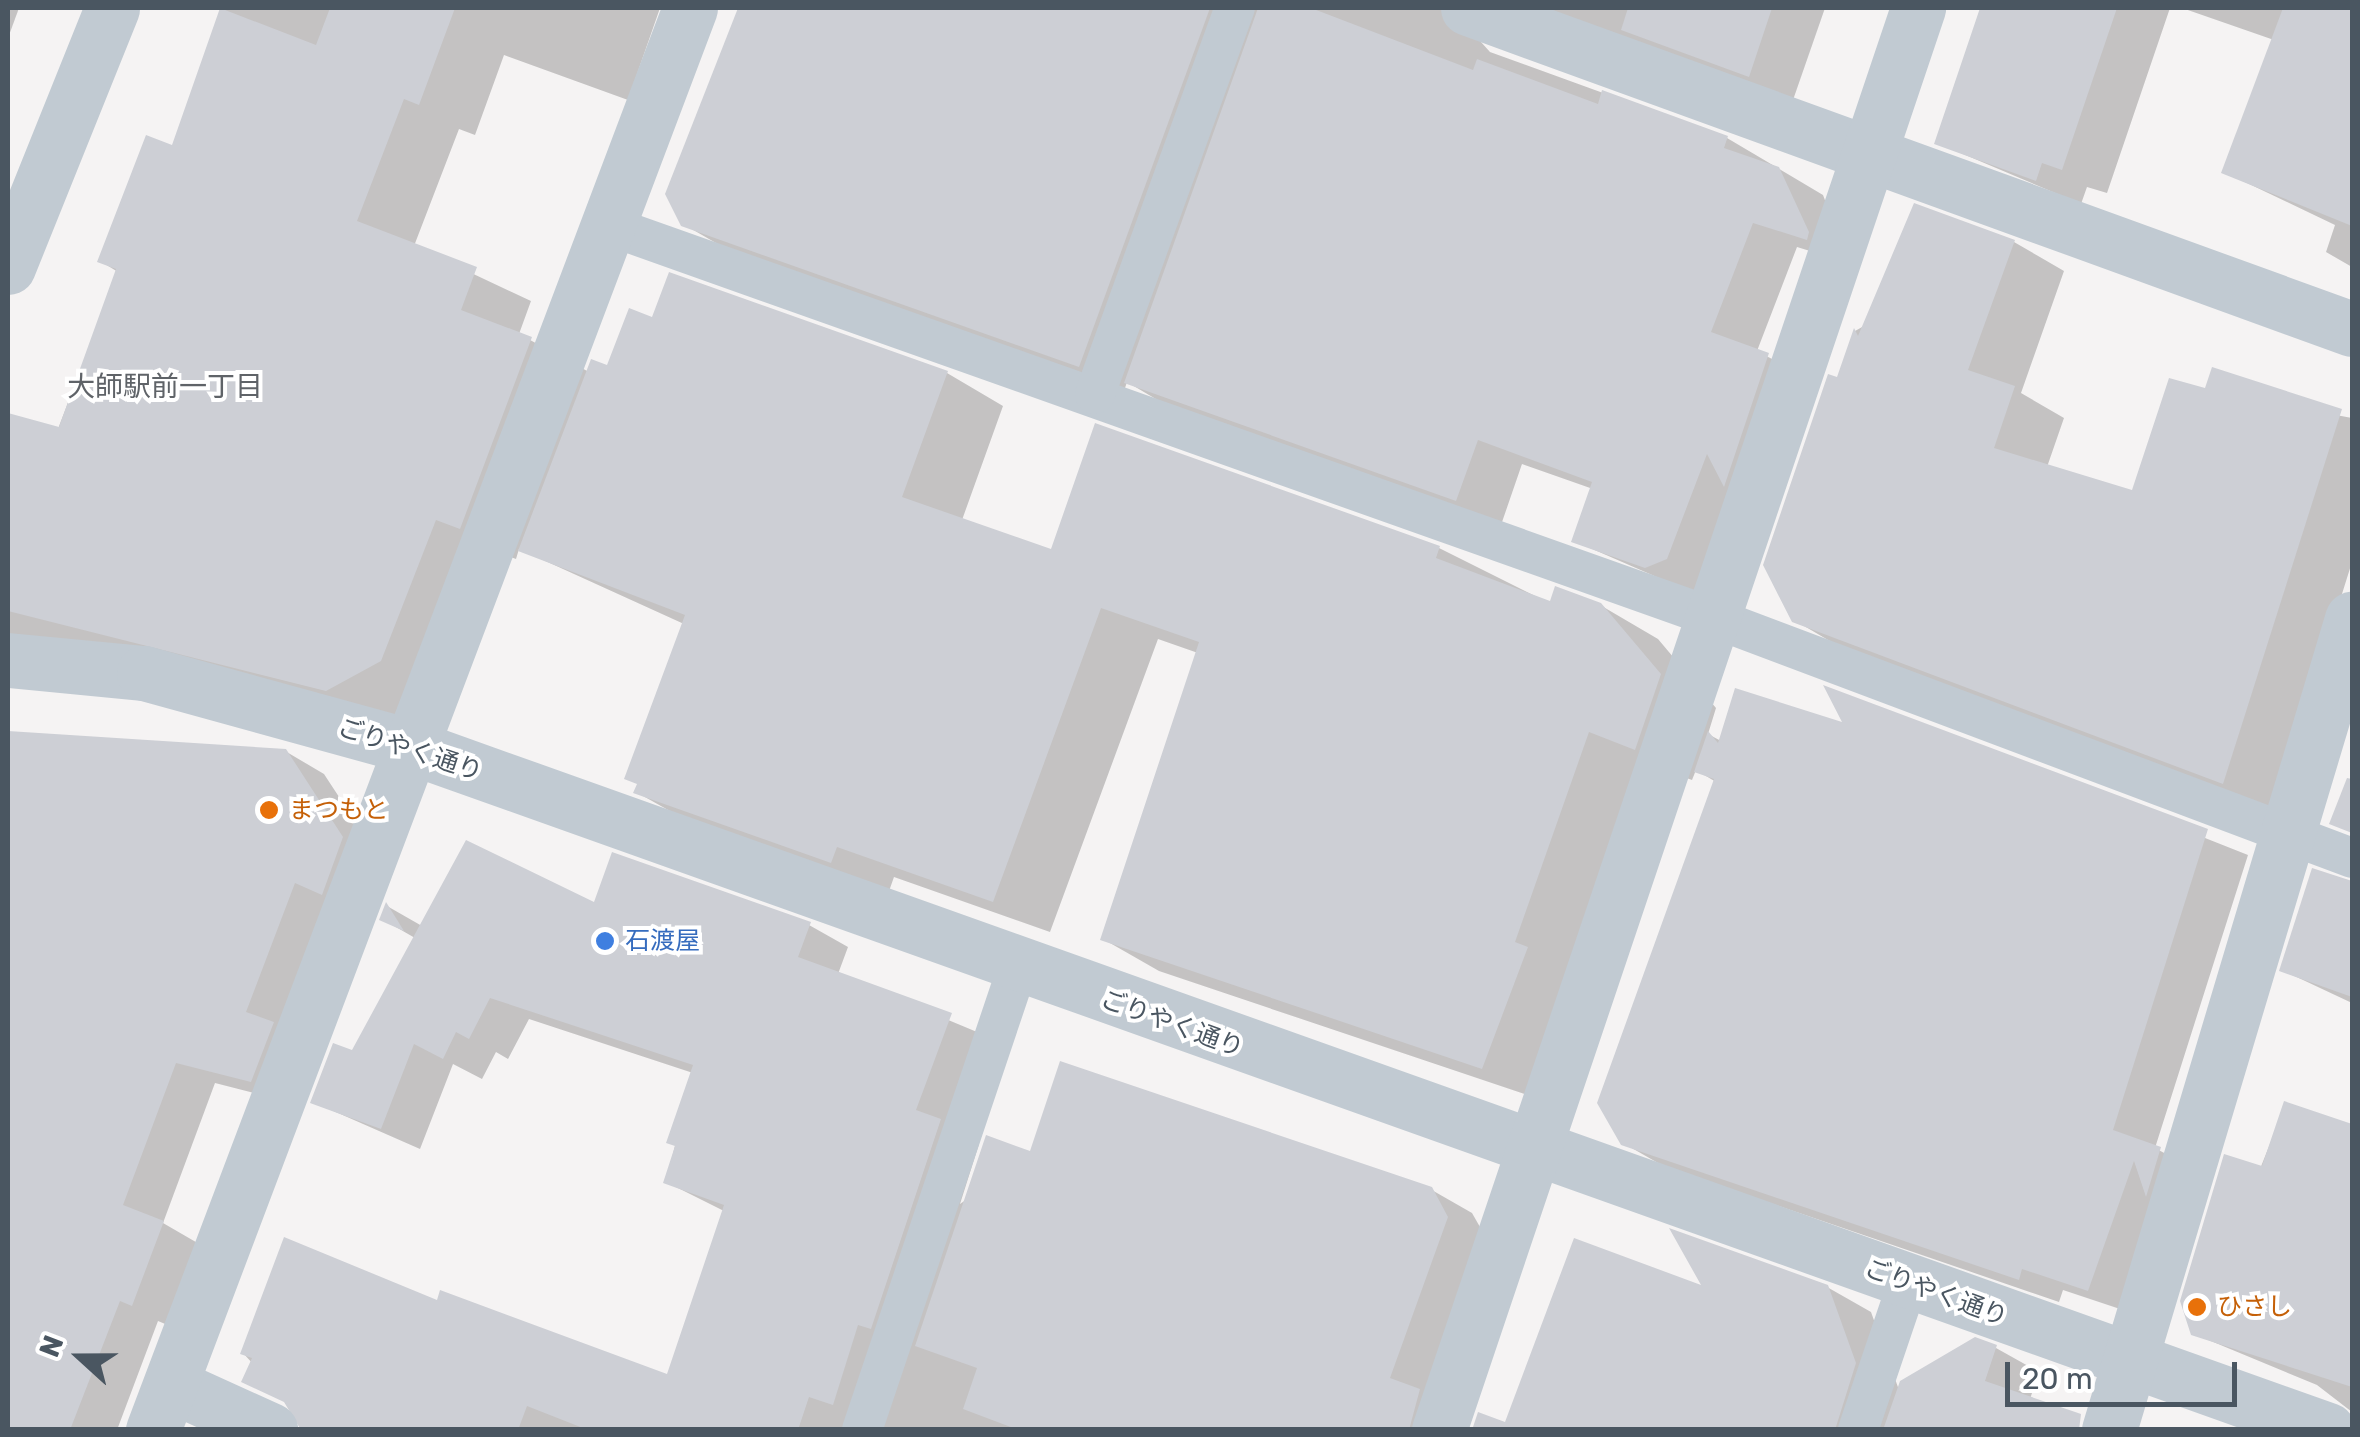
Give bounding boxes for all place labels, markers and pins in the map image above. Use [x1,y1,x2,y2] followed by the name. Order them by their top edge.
[289,795,389,825] place label: まつもと
[258,799,280,821] marker: まつもと
[625,926,700,956] place label: 石渡屋
[594,930,616,952] marker: 石渡屋
[2217,1292,2292,1322] place label: ひさし
[2186,1296,2208,1318] marker: ひさし

